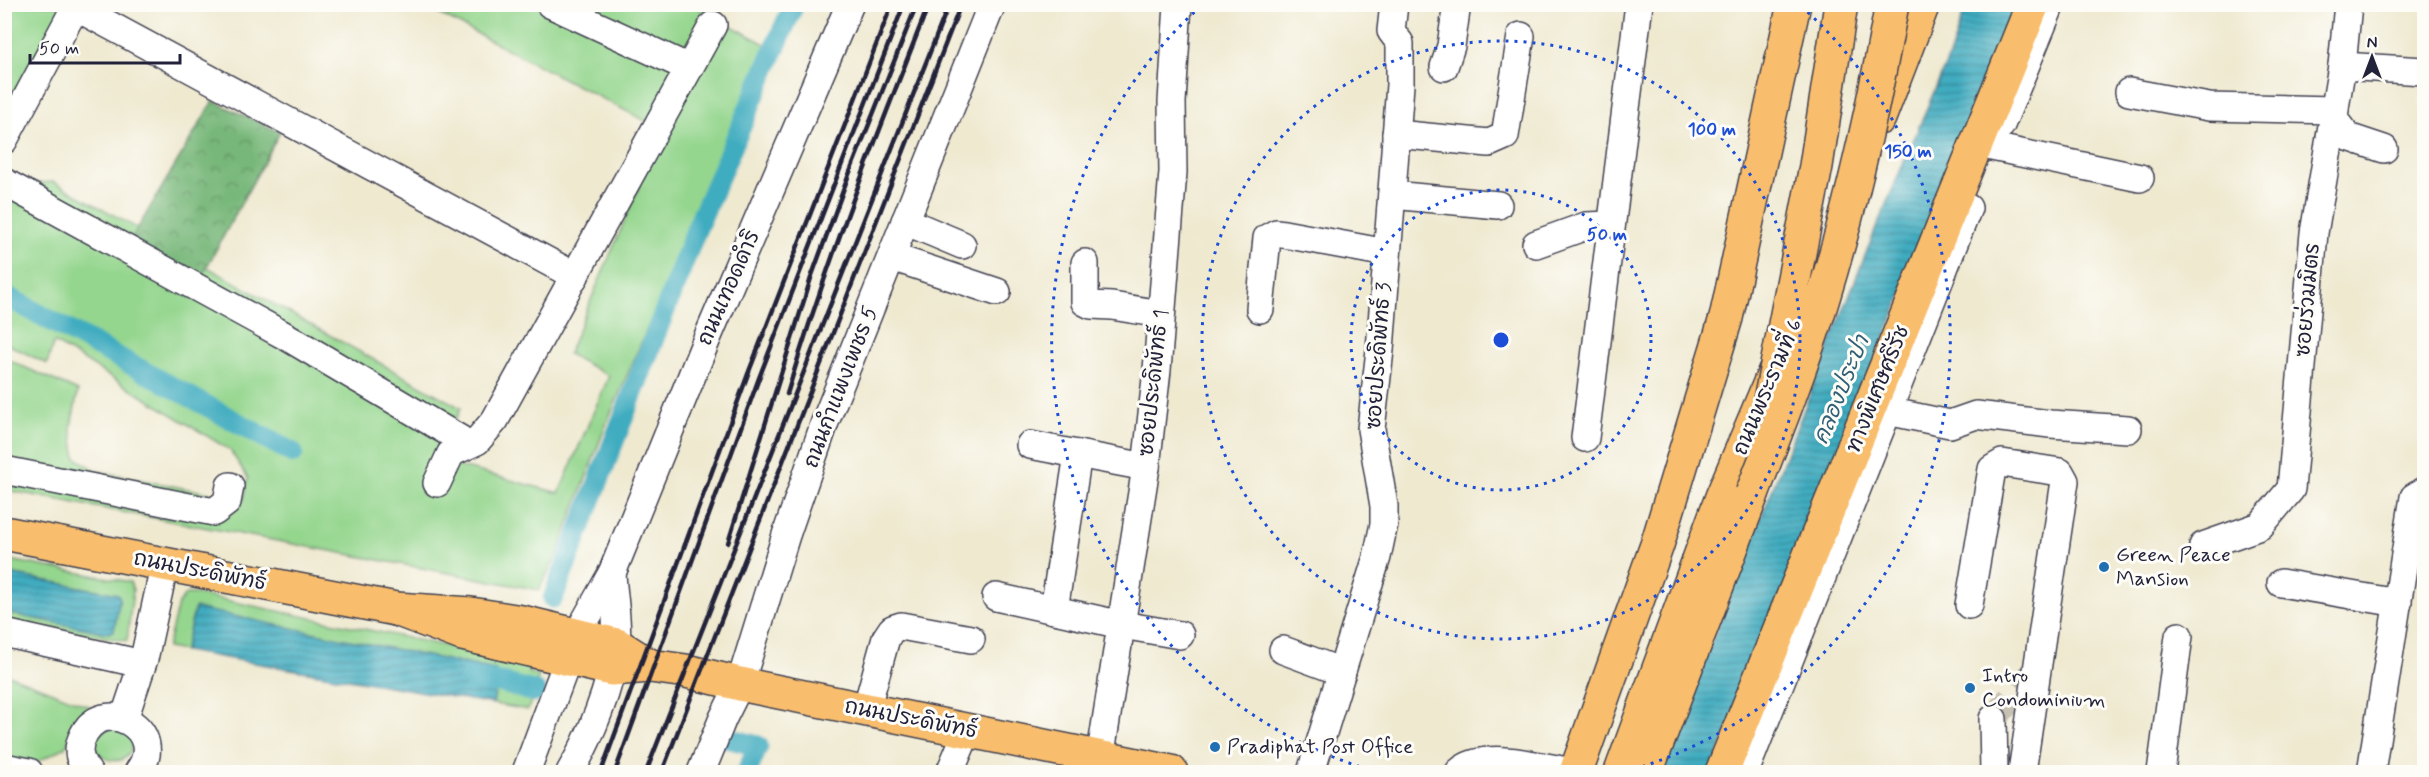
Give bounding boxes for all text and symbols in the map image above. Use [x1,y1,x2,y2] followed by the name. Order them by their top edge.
[30,27,180,65] scale bar
[2342,27,2402,87] north arrow
[2367,33,2377,54] text: N
[39,37,79,61] text: 50 m
[1688,118,1736,142] text: 100 m
[1884,140,1932,164] text: 150 m
[1587,223,1627,247] text: 50 m
[691,226,767,350] street label: ถนนเทอดดำริ
[2289,242,2327,358] street label: ซอยร่วมมิตร
[1360,281,1398,431] street label: ซอยประดิพัทธ์ 3
[797,302,885,472] street label: ถนนกำแพงเพชร 5
[1132,308,1176,458] street label: ซอยประดิพัทธ์ 1
[1722,312,1809,460] street label: ถนนพระรามที่ 6
[1840,321,1916,457] street label: ทางพิเศษศรีรัช
[1491,330,1511,350] centre of rings
[1808,330,1877,448] water label: คลองประปา
[2116,541,2231,593] place label: Green Peace Mansion
[131,544,269,598] street label: ถนนประดิพัทธ์
[2097,560,2111,574] marker: Green Peace Mansion
[1982,662,2106,714] place label: Intro Condominium
[1963,681,1977,695] marker: Intro Condominium
[842,692,980,746] street label: ถนนประดิพัทธ์
[1227,733,1413,761] place label: Pradiphat Post Office
[1208,740,1222,754] marker: Pradiphat Post Office

